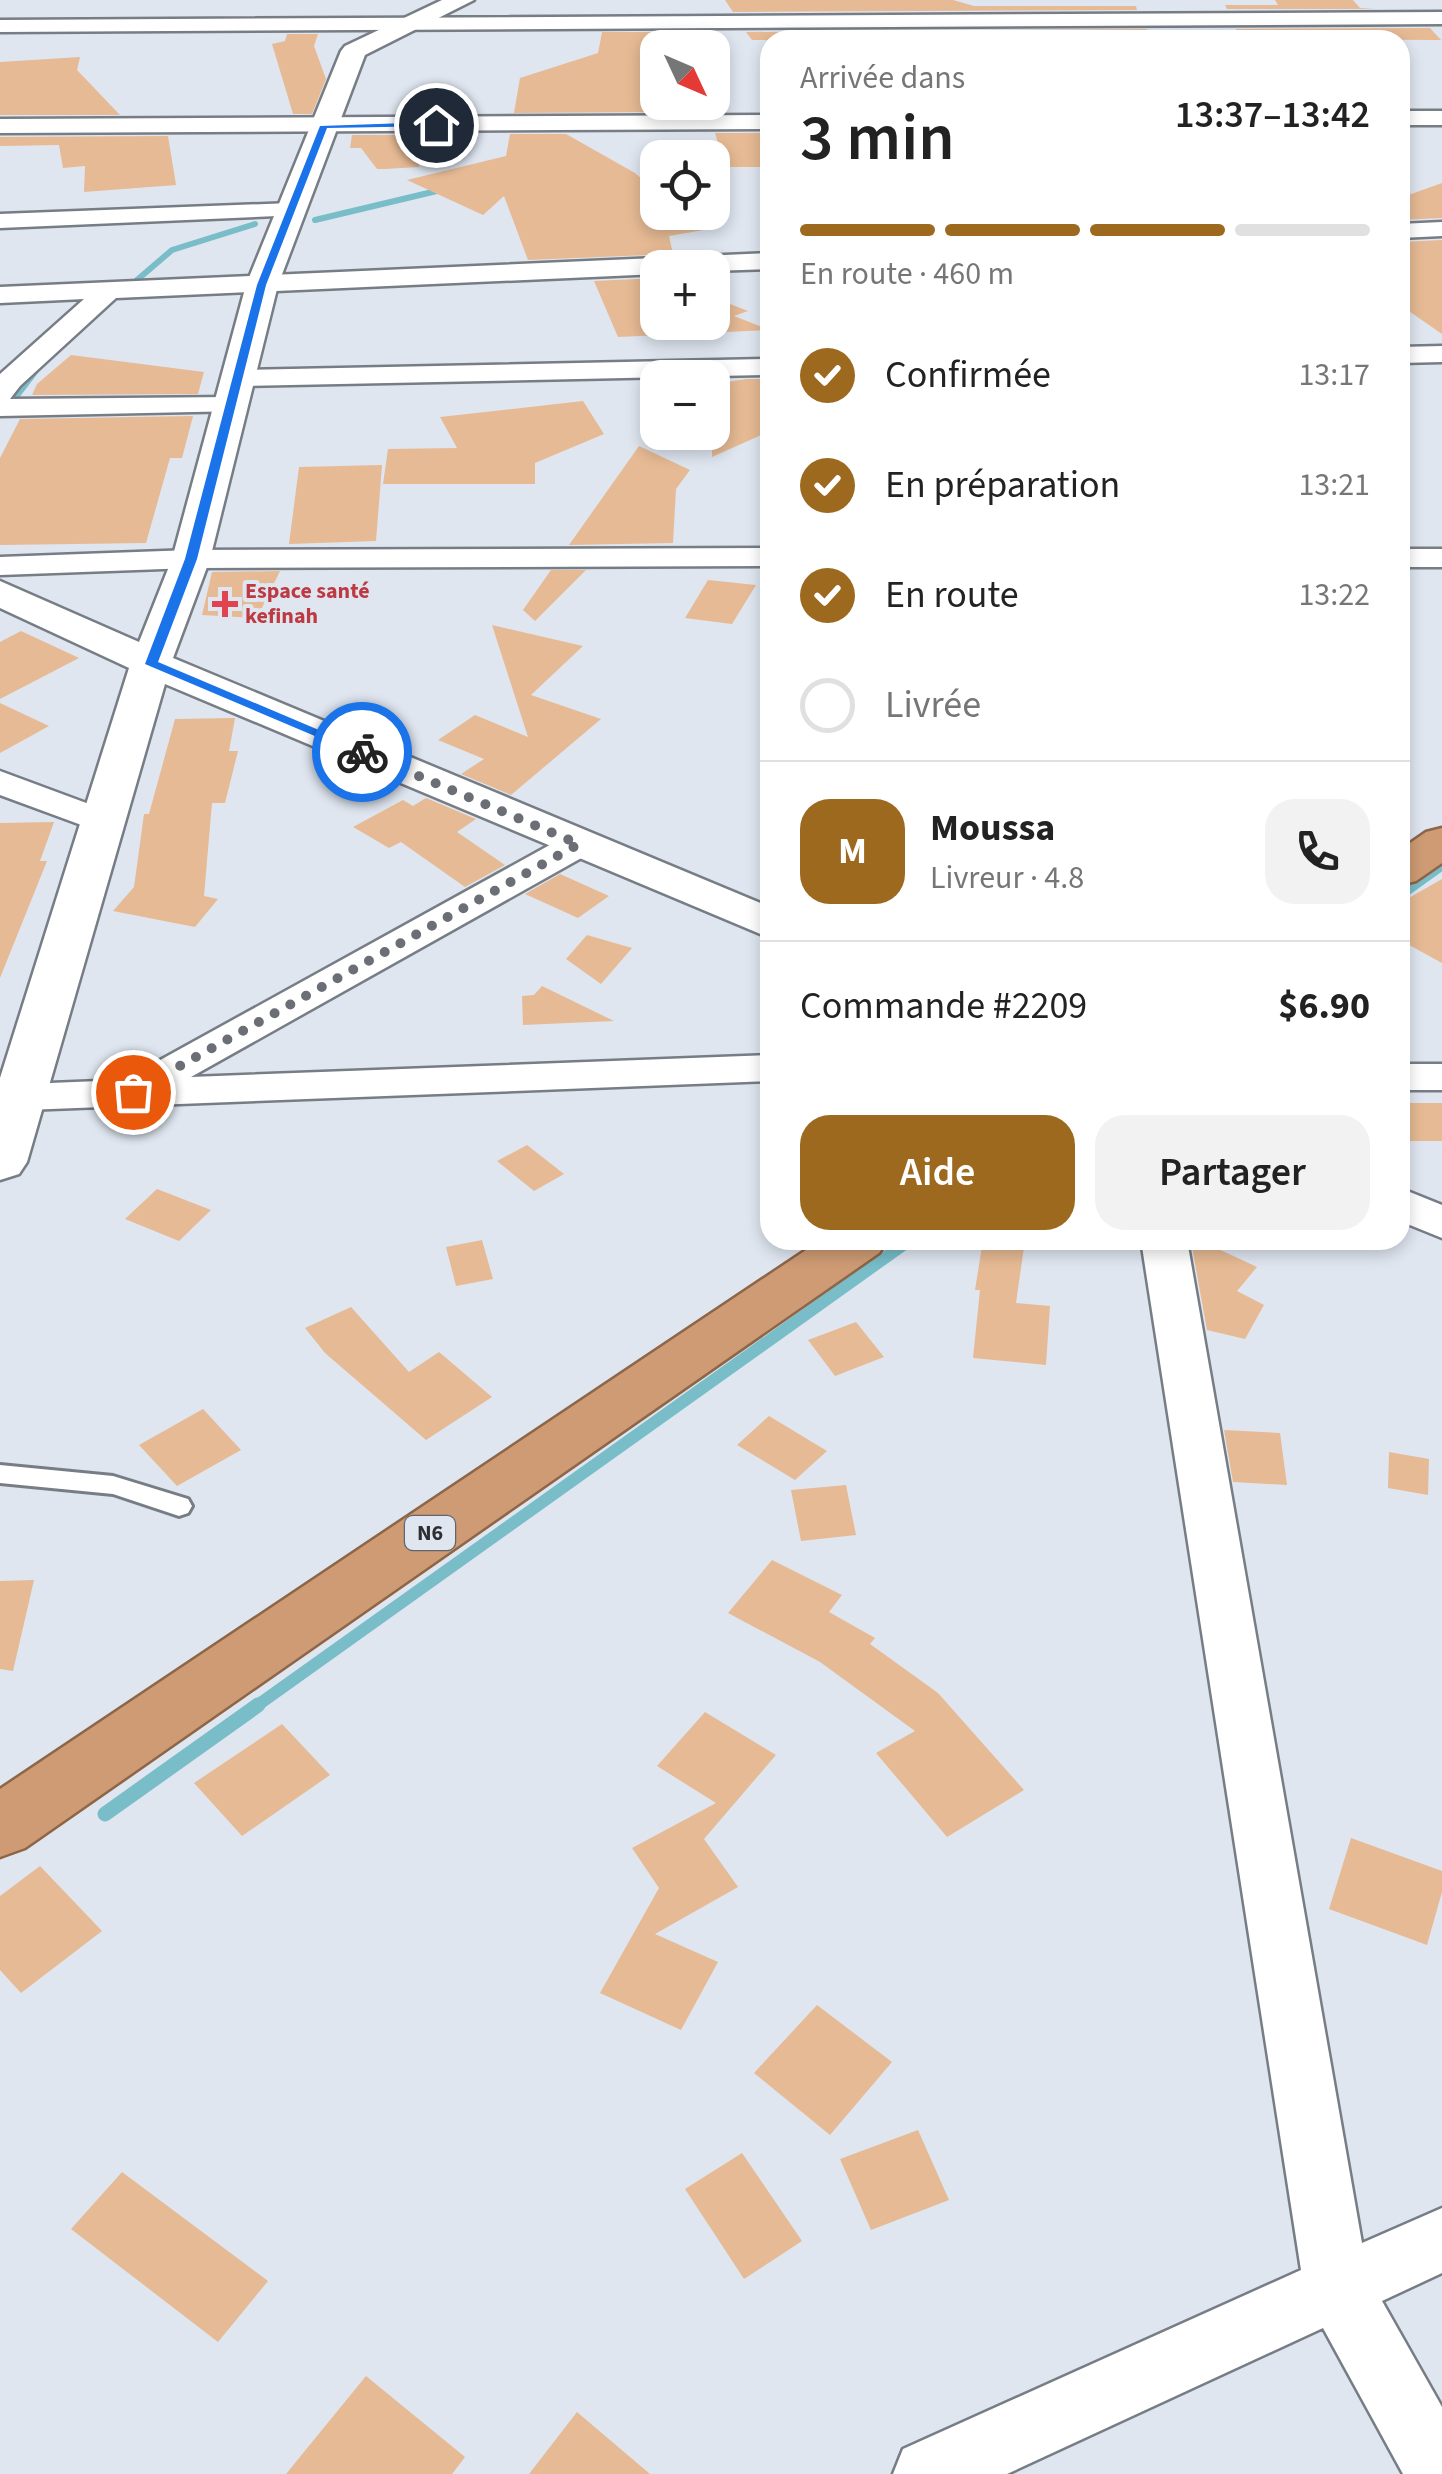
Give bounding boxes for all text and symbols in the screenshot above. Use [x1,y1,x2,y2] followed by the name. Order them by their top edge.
[640,30,730,120] north arrow
[640,30,730,450] map controls
[800,55,965,101] text: Arrivée dans
[394,83,479,168] pin
[1175,88,1370,142] text: 13:37–13:42
[800,92,955,185] text: 3 min
[409,98,464,153] icon: home
[640,140,730,230] button: locate
[640,250,730,340] button: +
[800,251,1014,297] text: En route · 460 m
[800,348,855,403] icon: check
[885,348,1051,402] text: Confirmée
[1298,352,1370,398] text: 13:17
[640,360,730,450] button: −
[800,458,855,513] icon: check
[885,458,1120,512] text: En préparation
[1298,462,1370,508] text: 13:21
[800,568,855,623] icon: check
[885,568,1019,622] text: En route
[1298,572,1370,618] text: 13:22
[245,575,370,632] place label: Espace santé kefinah
[214,593,236,615] marker: Espace santé kefinah
[885,678,981,732] text: Livrée
[312,702,412,802] courier
[335,725,390,780] icon: bike
[1265,799,1370,904] button: phone
[930,801,1055,855] text: Moussa
[838,824,867,878] text: M
[930,855,1084,901] text: Livreur · 4.8
[800,979,1087,1033] text: Commande #2209
[1278,979,1370,1033] text: $6.90
[91,1050,176,1135] pin
[106,1065,161,1120] icon: bag
[800,1115,1075,1230] button: Aide
[1095,1115,1370,1230] button: Partager
[405,1516,455,1550] road number: N6

